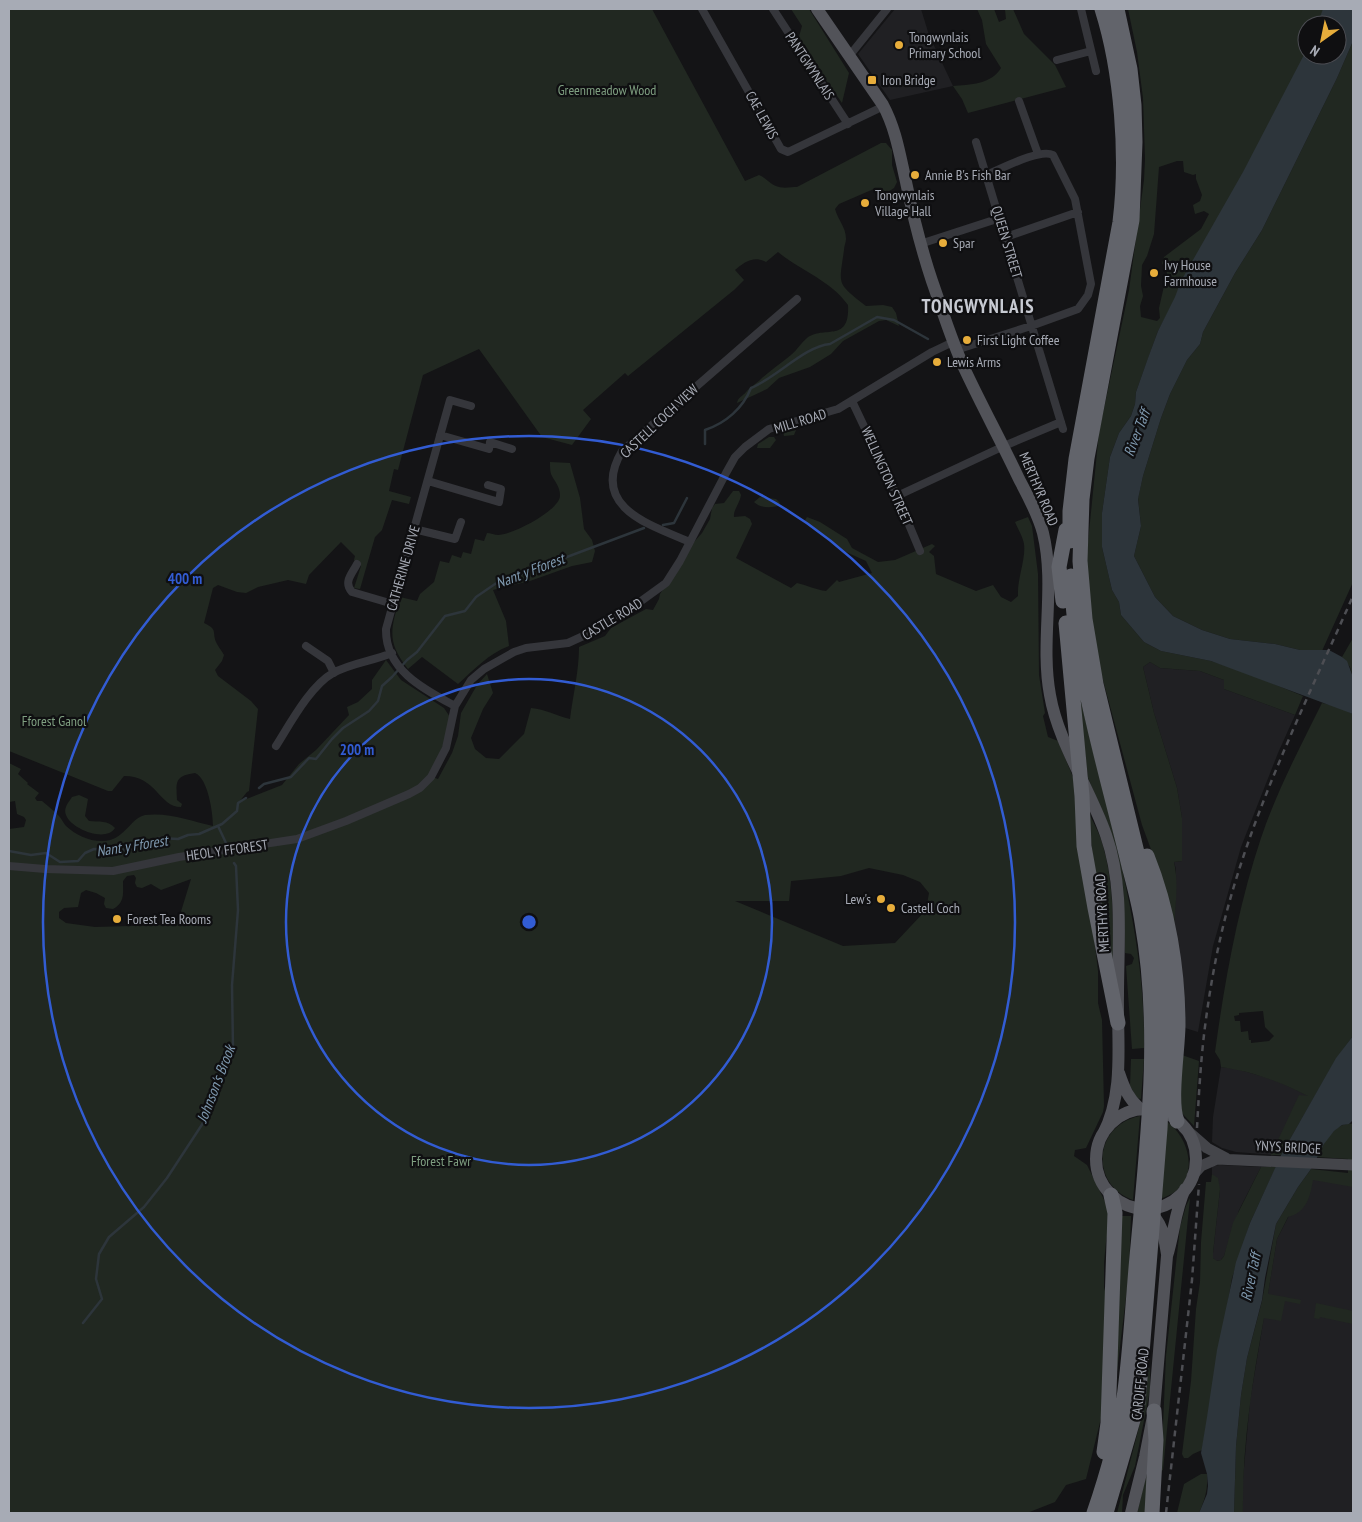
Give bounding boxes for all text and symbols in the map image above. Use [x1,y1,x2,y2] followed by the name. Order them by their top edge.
[1297,15,1347,65] north arrow
[909,28,981,62] place label: Tongwynlais Primary School
[781,29,839,103] street label: PANTGWYNLAIS
[893,39,905,51] marker: Tongwynlais Primary School
[1307,41,1323,61] text: N
[882,71,936,89] place label: Iron Bridge
[866,74,878,86] marker: Iron Bridge
[558,81,656,99] park label: Greenmeadow Wood
[741,88,783,142] street label: CAE LEWIS
[925,166,1011,184] place label: Annie B's Fish Bar
[909,169,921,181] marker: Annie B's Fish Bar
[874,186,935,220] place label: Tongwynlais Village Hall
[859,197,871,209] marker: Tongwynlais Village Hall
[987,204,1027,281] street label: QUEEN STREET
[953,234,975,252] place label: Spar
[937,237,949,249] marker: Spar
[1164,256,1217,290] place label: Ivy House Farmhouse
[1148,267,1160,279] marker: Ivy House Farmhouse
[922,294,1034,318] district label: TONGWYNLAIS
[977,331,1060,349] place label: First Light Coffee
[961,334,973,346] marker: First Light Coffee
[947,353,1001,371] place label: Lewis Arms
[931,356,943,368] marker: Lewis Arms
[616,380,702,462] street label: CASTELL COCH VIEW
[1119,404,1155,459] water label: River Taff
[772,405,828,437] street label: MILL ROAD
[857,424,917,529] street label: WELLINGTON STREET
[1015,449,1063,529] street label: MERTHYR ROAD
[382,523,424,613] street label: CATHERINE DRIVE
[493,548,569,592] water label: Nant y Fforest
[168,569,202,588] text: 400 m
[578,594,646,644] street label: CASTLE ROAD
[22,712,87,730] park label: Fforest Ganol
[340,740,374,759] text: 200 m
[95,830,171,861] water label: Nant y Fforest
[185,835,270,865] street label: HEOL Y FFOREST
[1091,873,1113,953] street label: MERTHYR ROAD
[845,890,871,908] place label: Lew's
[875,893,887,905] marker: Lew's
[901,899,960,917] place label: Castell Coch
[885,902,897,914] marker: Castell Coch
[127,910,211,928] place label: Forest Tea Rooms
[111,913,123,925] marker: Forest Tea Rooms
[520,913,538,931] centre of rings
[192,1040,240,1126] water label: Johnson's Brook
[1255,1136,1321,1158] street label: YNYS BRIDGE
[411,1152,471,1170] park label: Fforest Fawr
[1236,1248,1265,1303] water label: River Taff
[1127,1347,1153,1421] street label: CARDIFF ROAD

